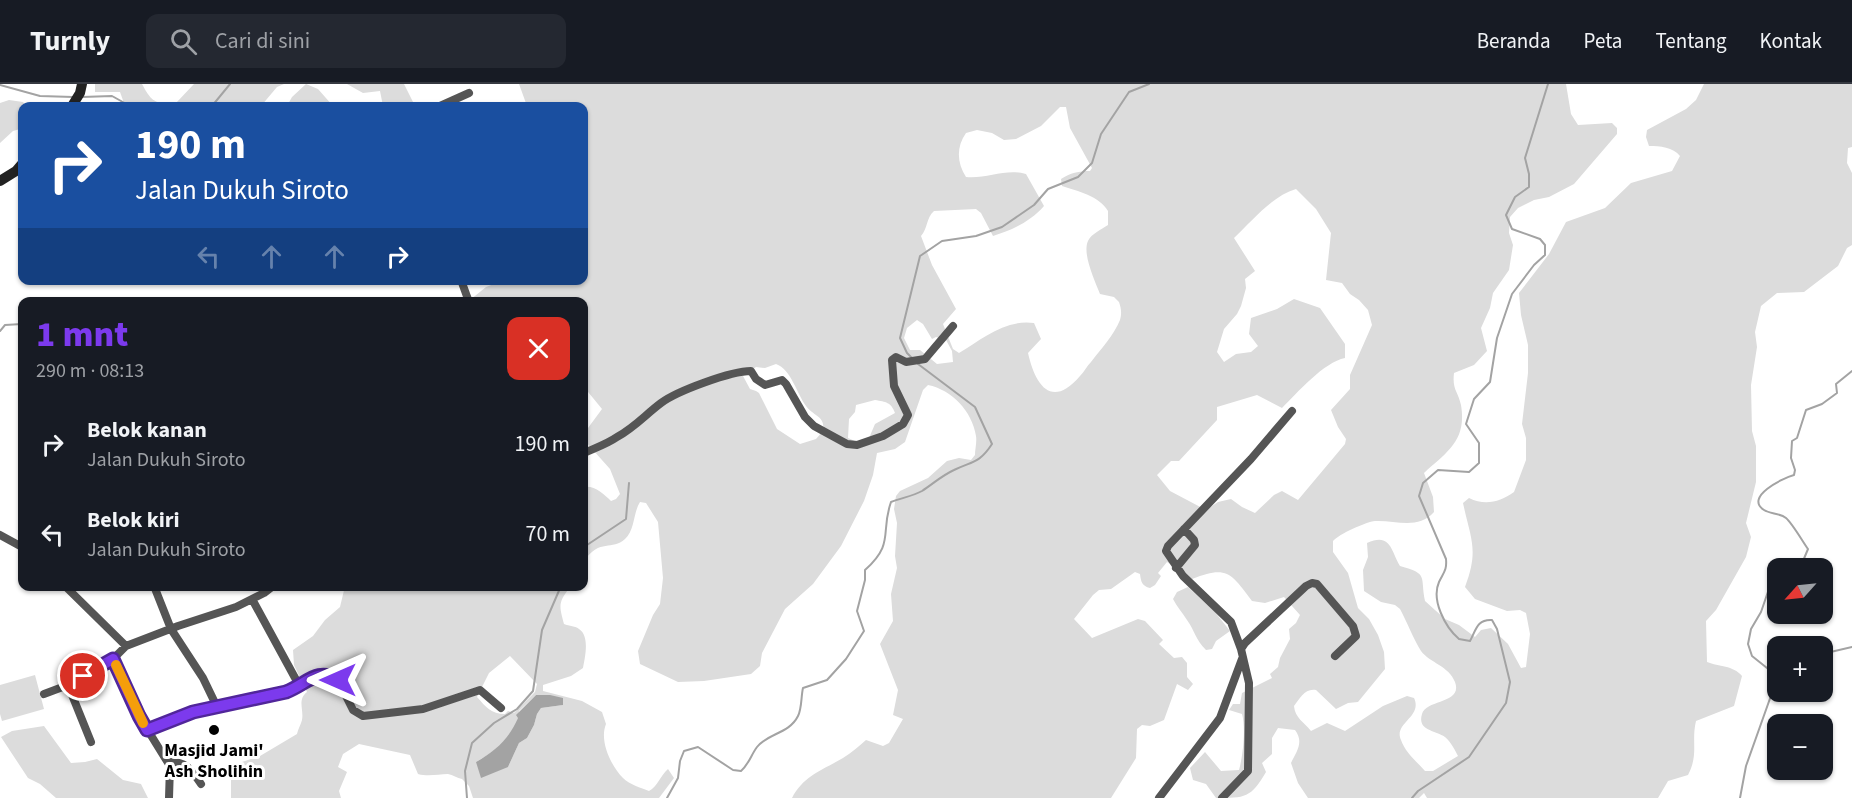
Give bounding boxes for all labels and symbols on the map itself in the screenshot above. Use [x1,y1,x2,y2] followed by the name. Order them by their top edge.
[1767,558,1833,624] north arrow
[306,648,370,712] position arrow
[57,650,108,701] pin
[207,723,221,737] marker: Masjid Jami' Ash Sholihin
[164,738,264,784] place label: Masjid Jami' Ash Sholihin

